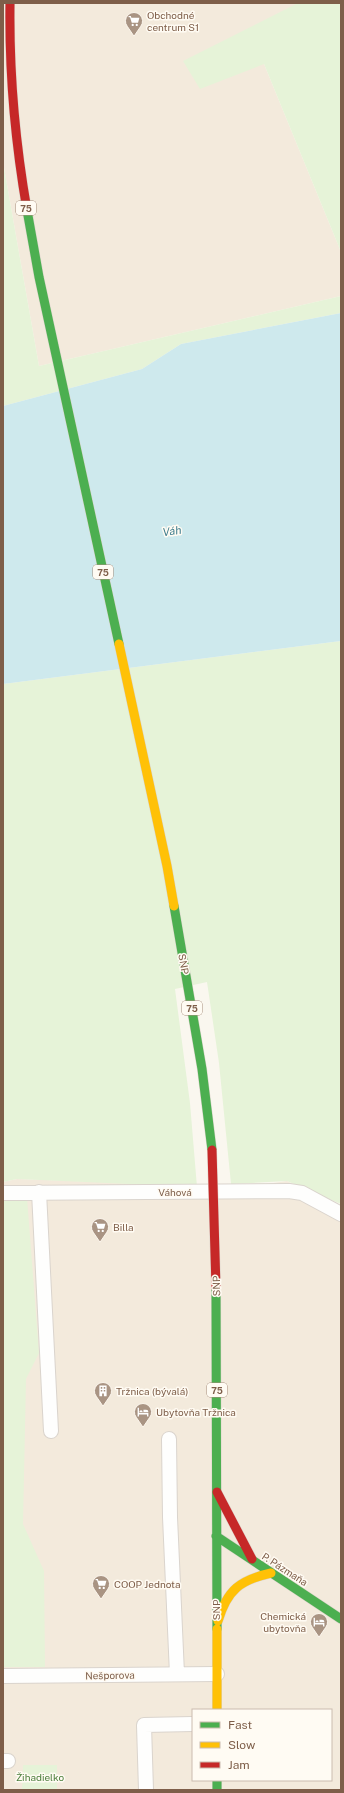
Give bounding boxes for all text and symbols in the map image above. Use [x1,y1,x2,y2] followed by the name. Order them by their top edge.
[147,9,199,33] place label: Obchodné centrum S1
[124,11,144,36] supermarket icon: Obchodné centrum S1
[16,201,36,215] road number: 75
[162,524,182,538] water label: Váh
[93,565,113,579] road number: 75
[176,953,192,976] street label: SNP
[182,1001,202,1015] road number: 75
[158,1186,192,1198] street label: Váhová
[90,1217,110,1242] supermarket icon: Billa
[113,1221,134,1233] place label: Billa
[210,1275,222,1296] street label: SNP
[93,1381,113,1406] building icon: Tržnica (bývalá)
[207,1383,227,1397] road number: 75
[116,1385,188,1397] place label: Tržnica (bývalá)
[133,1402,153,1427] hotel icon: Ubytovňa Tržnica
[156,1406,236,1418] place label: Ubytovňa Tržnica
[260,1550,310,1588] street label: P. Pázmaňa
[91,1574,111,1599] supermarket icon: COOP Jednota
[114,1578,181,1590] place label: COOP Jednota
[210,1599,222,1620] street label: SNP
[260,1610,306,1634] place label: Chemická ubytovňa
[309,1612,329,1637] hotel icon: Chemická ubytovňa
[85,1669,135,1681] street label: Nešporova
[192,1709,332,1781] legend
[228,1718,253,1732] text: Fast
[228,1738,256,1752] text: Slow
[228,1758,250,1772] text: Jam
[16,1771,64,1783] park label: Žihadielko

